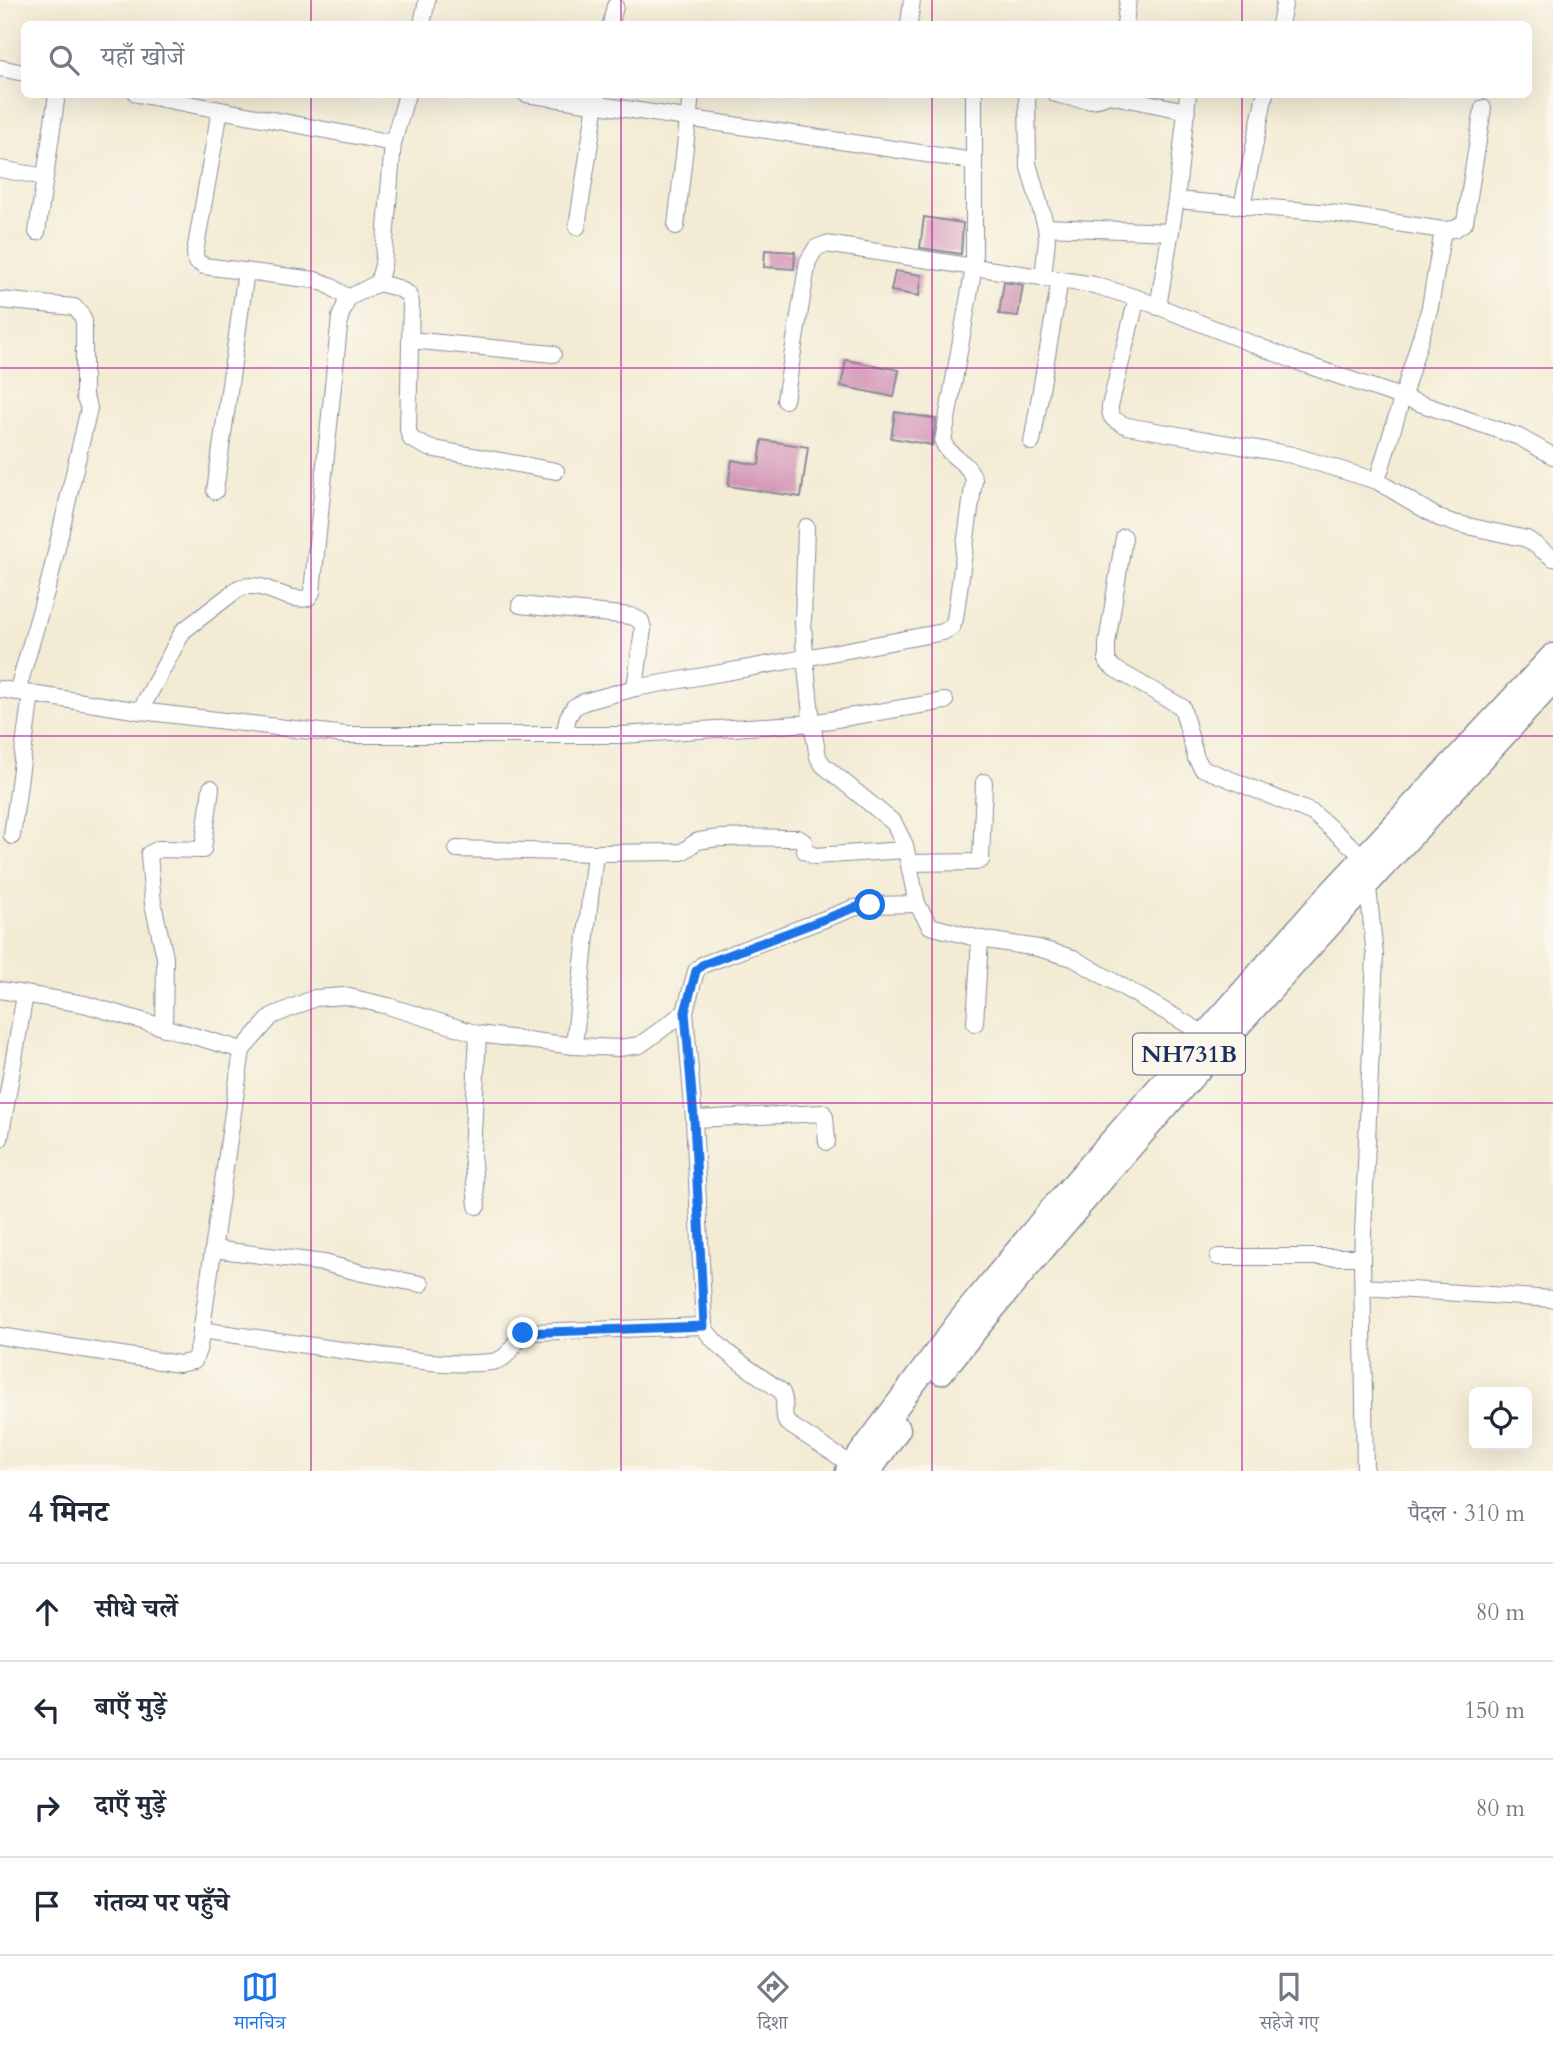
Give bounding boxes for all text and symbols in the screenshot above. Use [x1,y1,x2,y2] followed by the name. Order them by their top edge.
[21,21,1532,98] search box
[101,39,184,74] text: यहाँ खोजें
[45,41,83,79] icon: search
[854,889,885,920] route start
[1133,1034,1245,1074] road number: NH731B
[507,1317,538,1348] route end
[1469,1387,1532,1450] map controls
[1469,1387,1532,1450] button: locate
[28,1492,108,1533] text: 4 मिनट
[1408,1498,1525,1529] text: पैदल · 310 m
[95,1591,177,1626] text: सीधे चलें
[28,1593,66,1631] icon: ahead
[1476,1597,1525,1628] text: 80 m
[95,1689,166,1724] text: बाएँ मुड़ें
[28,1691,66,1729] icon: left
[1464,1695,1525,1726] text: 150 m
[95,1787,166,1822] text: दाएँ मुड़ें
[28,1789,66,1827] icon: right
[1476,1793,1525,1824] text: 80 m
[95,1885,229,1920] text: गंतव्य पर पहुँचे
[28,1887,66,1925] icon: arrive
[234,1968,286,2041] tab: मानचित्र
[754,1968,792,2041] tab: दिशा
[1260,1968,1319,2041] tab: सहेजे गए

